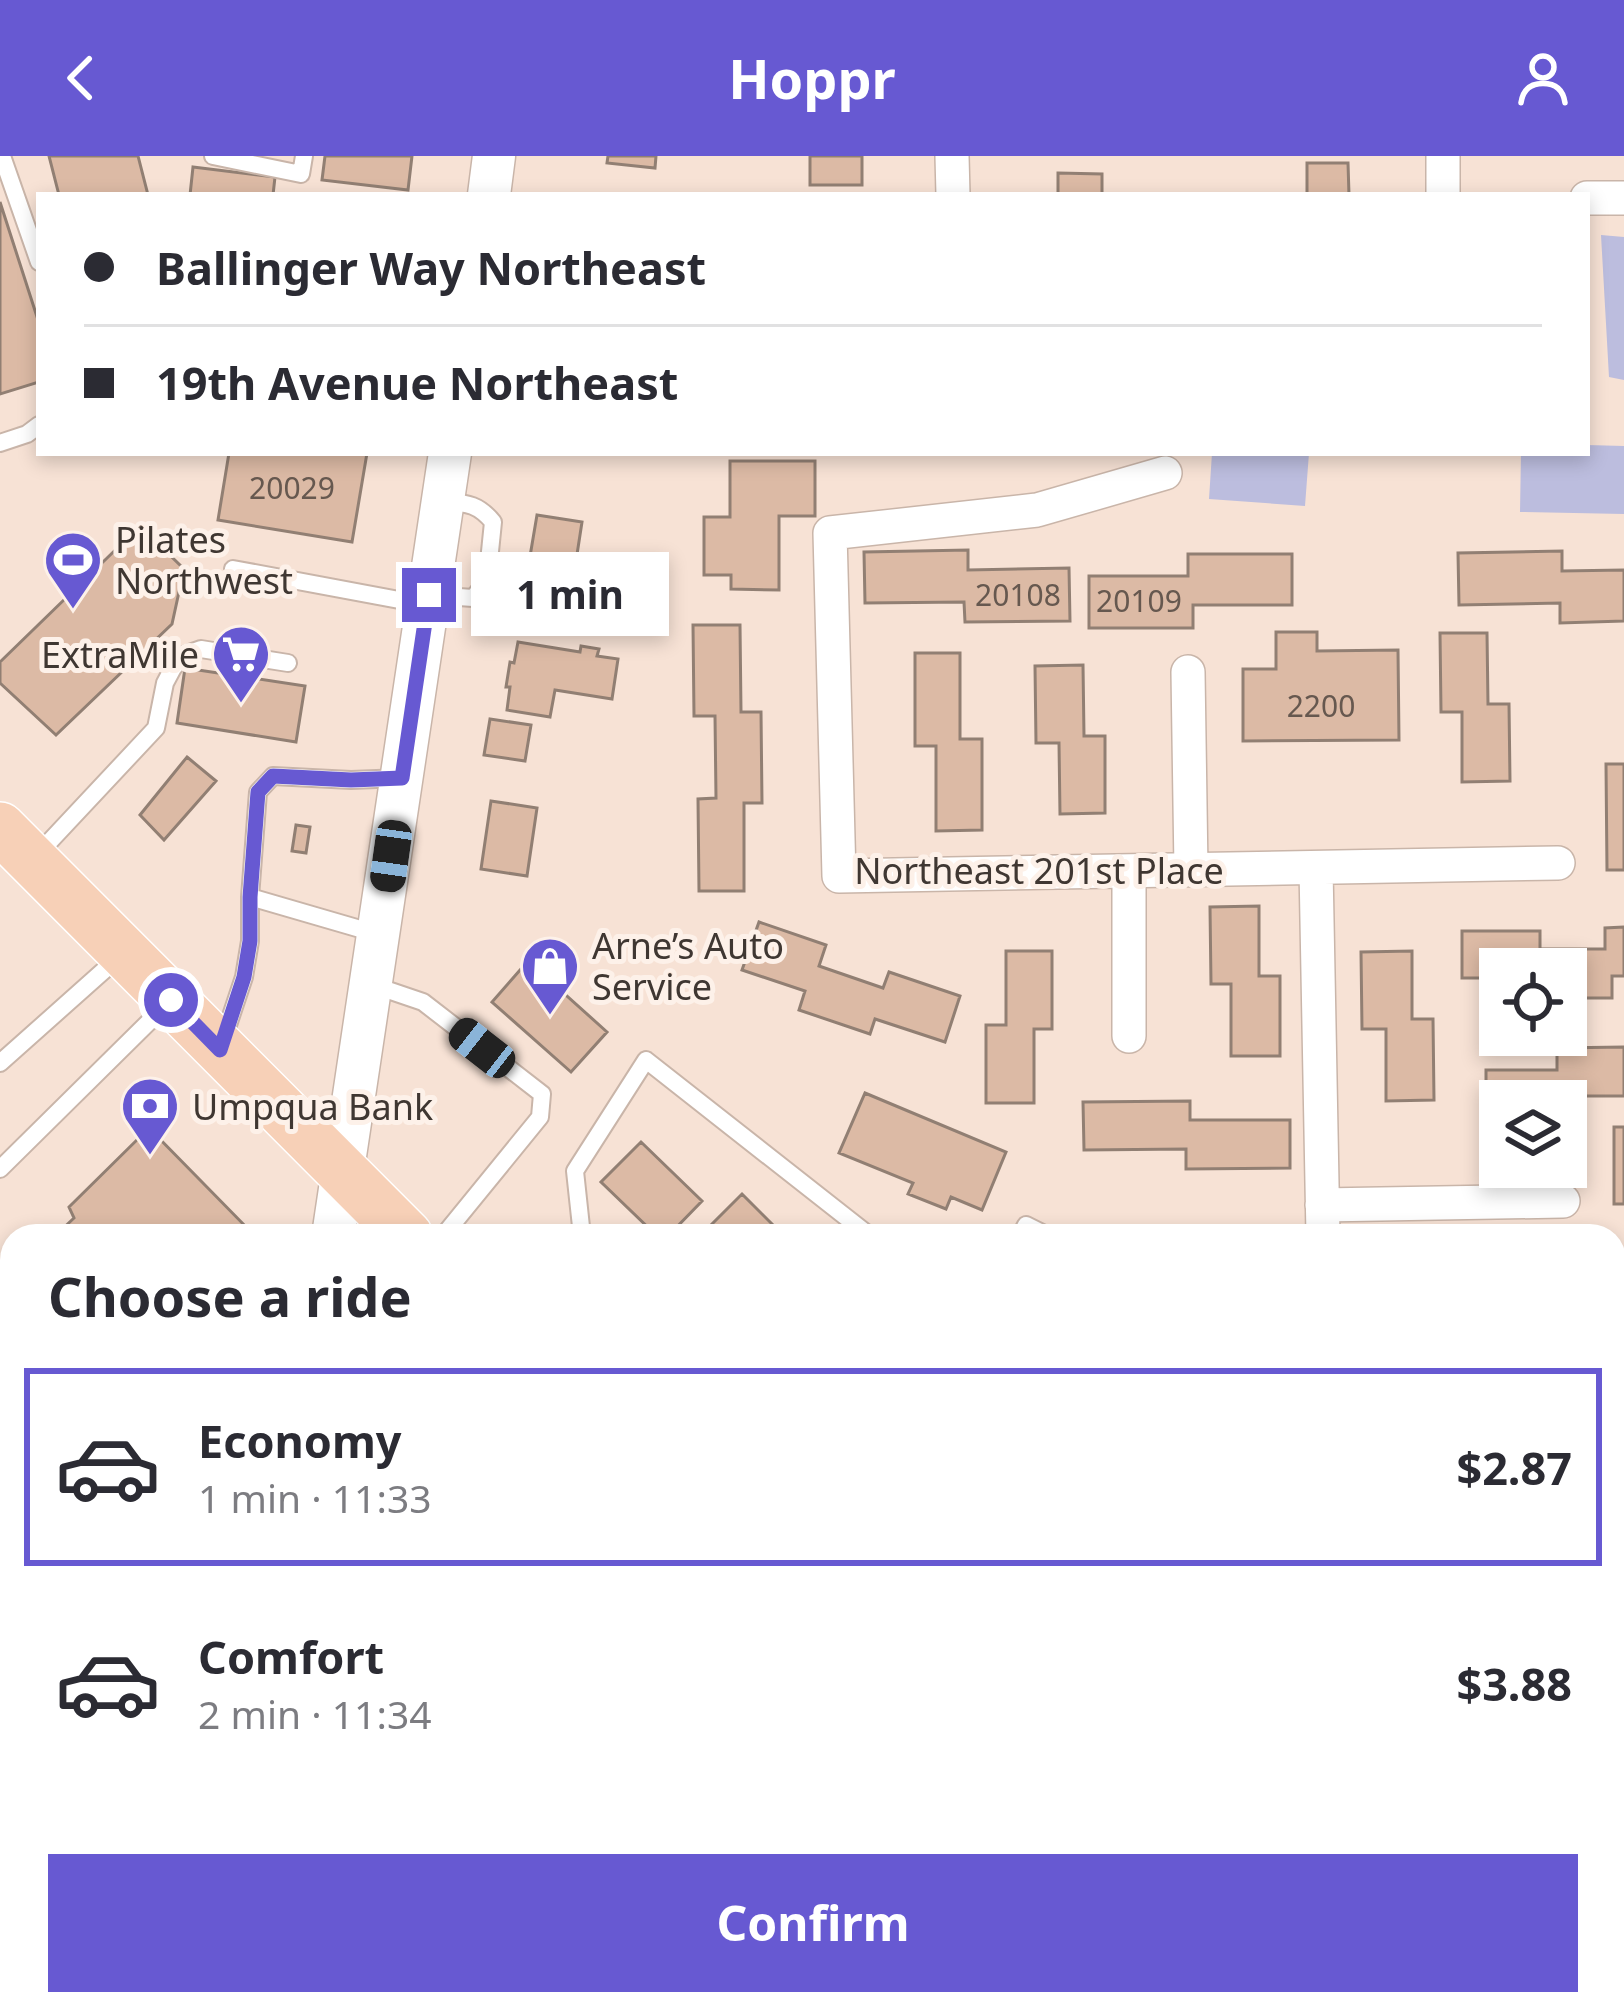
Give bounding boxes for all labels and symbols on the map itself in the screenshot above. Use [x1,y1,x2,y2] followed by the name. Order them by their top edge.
[249,467,335,508] house number: 20029
[115,515,293,605] place label: Pilates Northwest
[42,529,104,611] sports icon: Pilates Northwest
[471,553,669,637] callout: 1 min
[402,568,456,622] route end
[975,574,1061,615] house number: 20108
[1096,580,1182,621] house number: 20109
[210,623,272,705] supermarket icon: ExtraMile
[41,630,199,679] place label: ExtraMile
[1287,685,1355,726] house number: 2200
[368,818,414,894] car
[854,846,1224,895] street label: Northeast 201st Place
[592,921,784,1011] place label: Arne’s Auto Service
[519,935,581,1017] shop icon: Arne’s Auto Service
[144,973,198,1027] route start
[443,1012,521,1084] car
[119,1075,181,1157] bank icon: Umpqua Bank
[192,1082,433,1131] place label: Umpqua Bank

